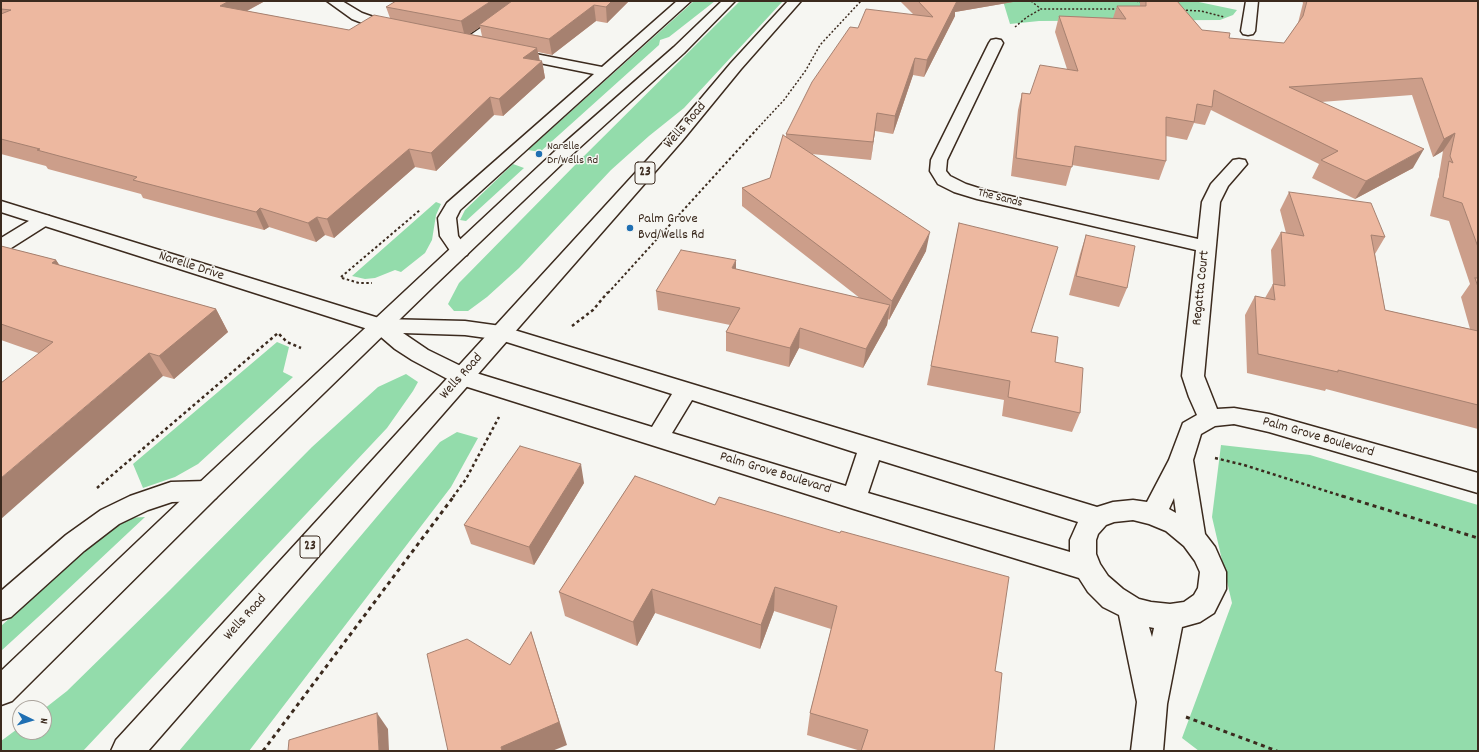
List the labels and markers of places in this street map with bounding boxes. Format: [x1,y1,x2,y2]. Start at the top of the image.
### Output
place label: Narelle Dr/Wells Rd [547,140,598,168]
marker: Narelle Dr/Wells Rd [534,149,544,159]
place label: Palm Grove Bvd/Wells Rd [638,212,704,244]
marker: Palm Grove Bvd/Wells Rd [625,223,635,233]

